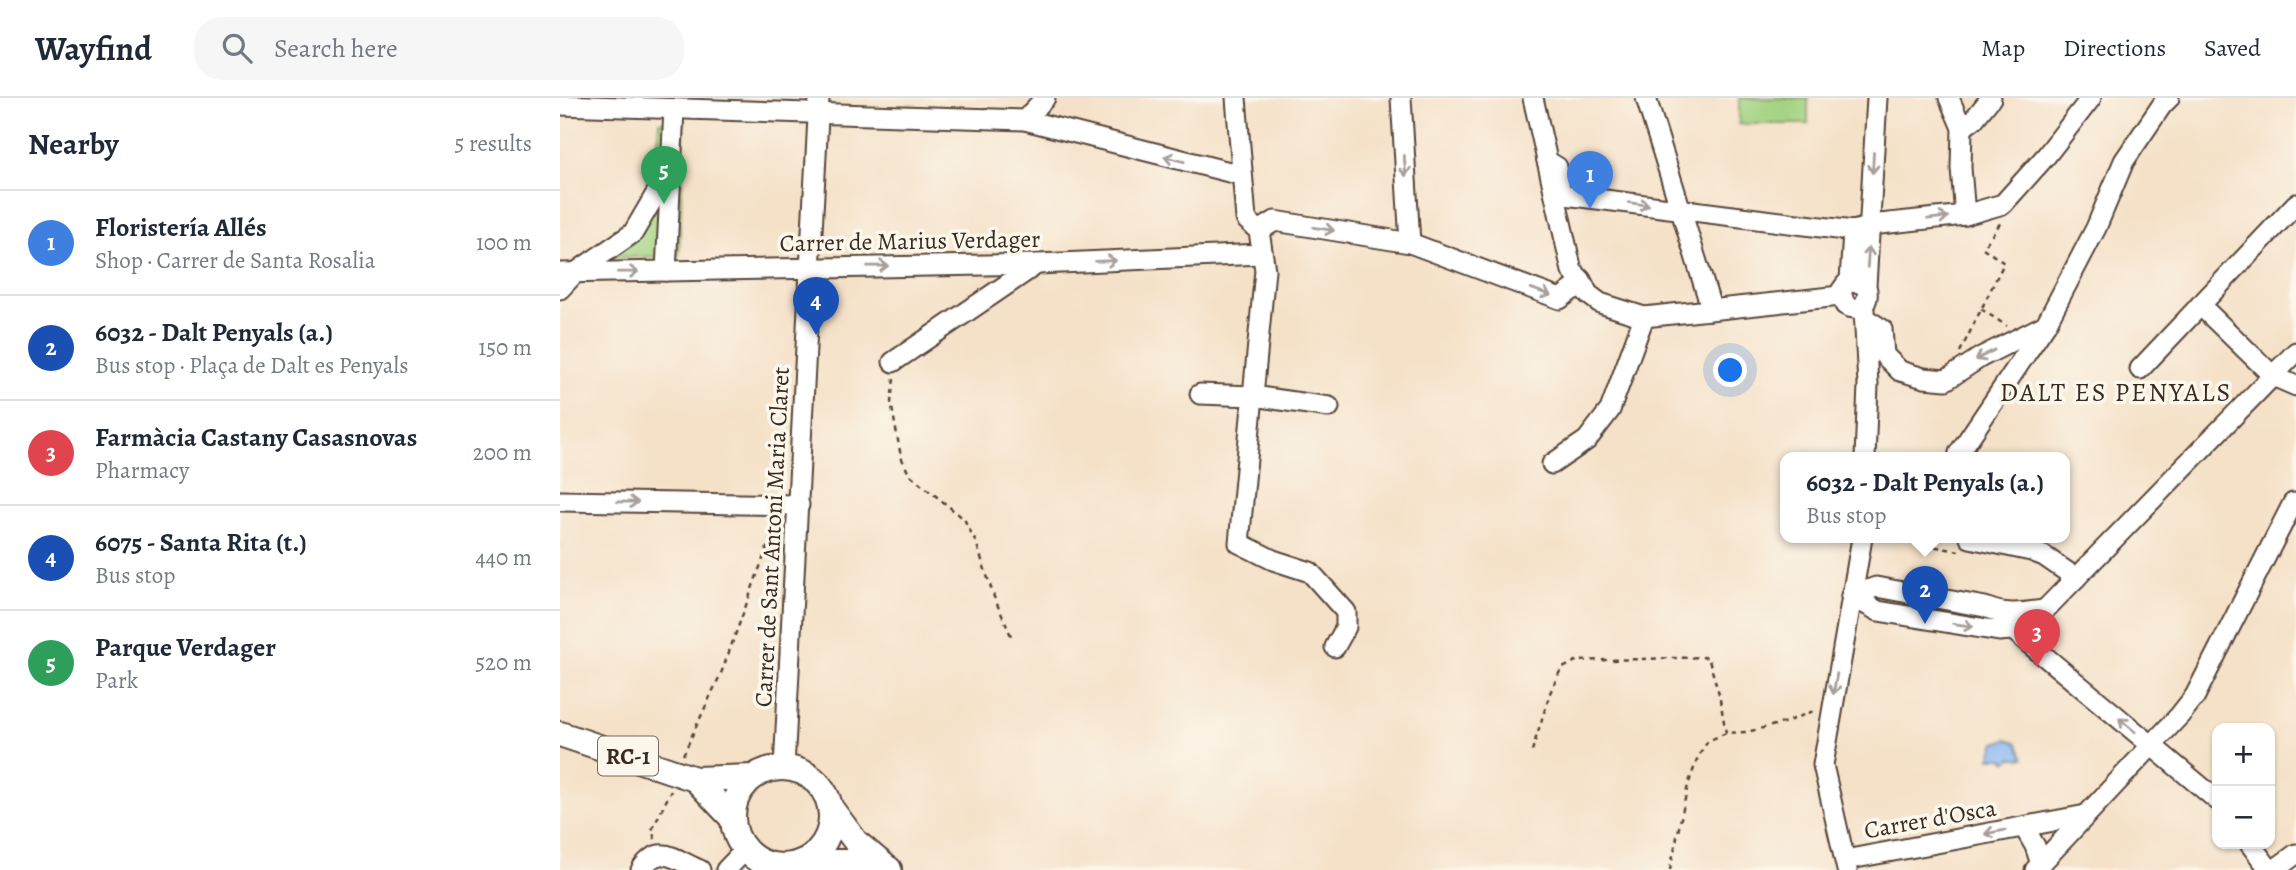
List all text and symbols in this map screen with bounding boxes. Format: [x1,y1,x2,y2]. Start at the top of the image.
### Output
search box [194,17,684,80]
text: Wayfind [35,26,152,71]
icon: search [218,29,256,67]
text: Search here [274,31,398,66]
text: Map [1981,32,2025,64]
text: Directions [2063,32,2166,64]
text: Saved [2204,32,2261,64]
text: Nearby [28,124,119,164]
text: 5 results [455,128,532,159]
pin: 5 [641,146,687,204]
pin: 1 [1567,151,1613,209]
one-way arrow [1867,151,1880,174]
one-way arrow [1164,152,1186,165]
one-way arrow [1399,154,1412,177]
one-way arrow [1627,198,1650,211]
text: Floristería Allés [95,210,267,245]
one-way arrow [1926,212,1948,225]
street label: Carrer de Marius Verdager [779,223,1041,259]
one-way arrow [1312,223,1334,236]
text: 1 [47,227,55,258]
text: 100 m [476,227,532,258]
text: Shop · Carrer de Santa Rosalia [95,245,375,276]
one-way arrow [1862,246,1875,268]
one-way arrow [1094,254,1117,267]
one-way arrow [866,260,889,273]
one-way arrow [616,265,639,278]
pin: 4 [793,277,839,335]
one-way arrow [1530,287,1552,299]
text: 6032 - Dalt Penyals (a.) [95,315,333,350]
text: 2 [45,332,57,363]
text: 150 m [478,332,532,363]
one-way arrow [1975,349,1996,362]
text: Bus stop · Plaça de Dalt es Penyals [95,350,408,381]
your location [1713,353,1747,387]
street label: Carrer de Sant Antoni Maria Claret [747,366,797,708]
district label: DALT ES PENYALS [2000,375,2232,410]
text: Farmàcia Castany Casasnovas [95,420,417,455]
text: 3 [46,437,56,468]
text: 200 m [473,437,532,468]
popup [1780,452,2070,543]
text: Pharmacy [95,455,189,486]
text: 6032 - Dalt Penyals (a.) [1806,465,2044,500]
one-way arrow [616,495,639,509]
text: Bus stop [1806,500,1886,531]
text: 6075 - Santa Rita (t.) [95,525,307,560]
text: 4 [46,542,56,573]
text: 440 m [475,542,532,573]
text: Bus stop [95,560,175,591]
pin: 2 [1902,566,1948,624]
pin: 3 [2014,609,2060,667]
one-way arrow [1951,619,1974,632]
text: Parque Verdager [95,630,276,665]
text: 5 [46,647,56,678]
text: 520 m [475,647,532,678]
text: Park [95,665,138,696]
one-way arrow [1828,672,1841,695]
one-way arrow [2119,717,2137,733]
map controls [2212,723,2275,849]
button: + [2212,723,2275,786]
road number: RC-1 [598,736,658,776]
button: − [2212,786,2275,849]
street label: Carrer d'Osca [1861,792,1999,846]
one-way arrow [1984,826,2007,839]

